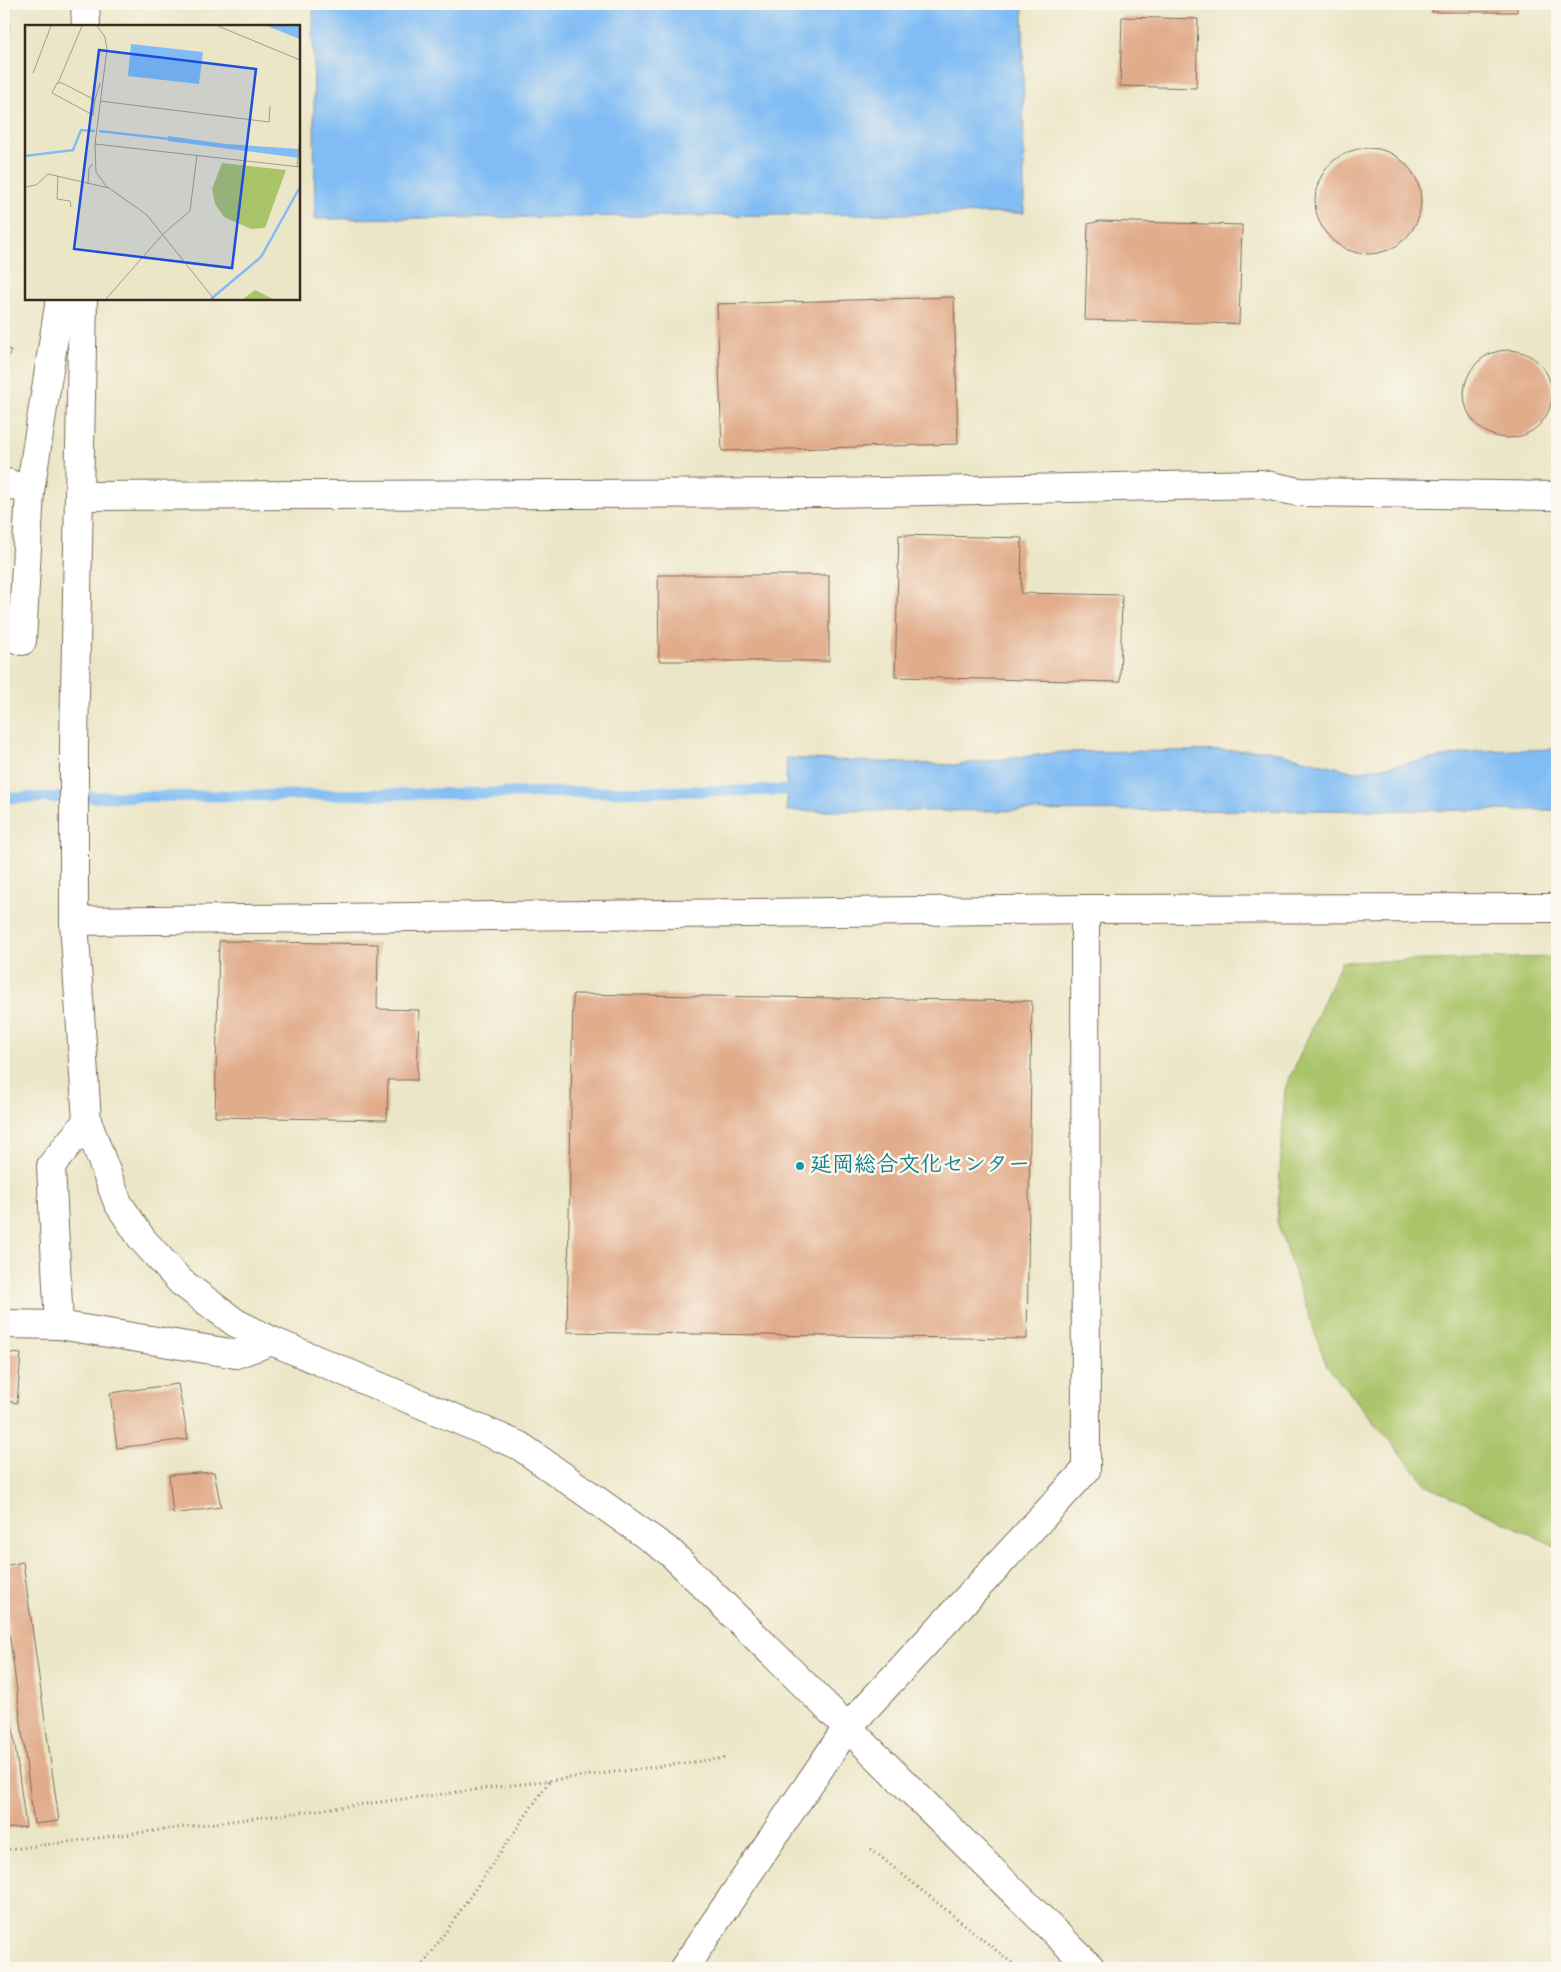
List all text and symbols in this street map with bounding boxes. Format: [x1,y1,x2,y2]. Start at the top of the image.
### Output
inset map [25,25,300,300]
place label: 延岡総合文化センター [810,1150,1030,1182]
marker: 延岡総合文化センター [794,1160,806,1172]

